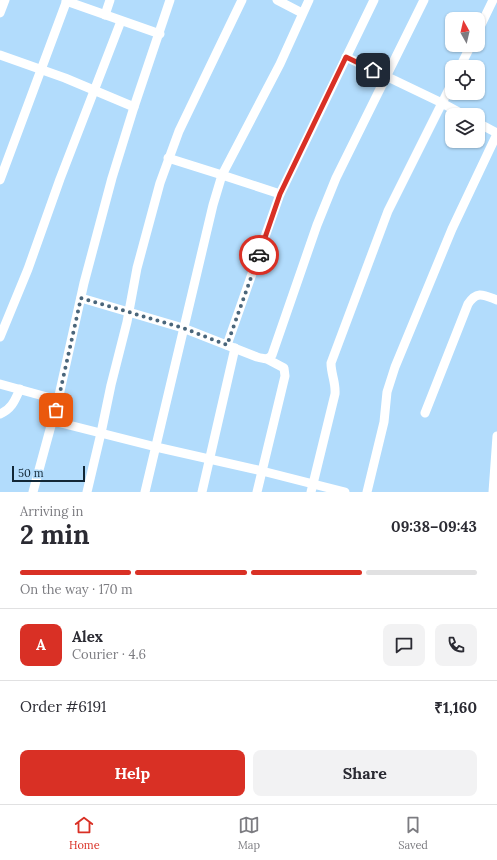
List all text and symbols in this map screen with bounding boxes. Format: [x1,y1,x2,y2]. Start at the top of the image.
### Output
north arrow [445,12,485,52]
map controls [445,12,485,148]
pin [356,53,390,87]
icon: home [362,59,384,81]
button: locate [445,60,485,100]
button: layers [445,108,485,148]
courier [239,235,279,275]
icon: car [248,244,270,266]
pin [39,393,73,427]
icon: bag [45,399,67,421]
scale bar [12,464,85,483]
text: 50 m [18,466,44,480]
text: Arriving in [20,503,83,520]
text: 09:38–09:43 [391,517,477,536]
text: 2 min [20,518,90,551]
text: On the way · 170 m [20,581,133,598]
button: chat [383,624,425,666]
button: phone [435,624,477,666]
text: Alex [72,627,103,646]
text: A [36,635,46,654]
text: Courier · 4.6 [72,646,146,663]
text: Order #6191 [20,697,107,716]
text: ₹1,160 [434,698,477,717]
button: Help [20,750,245,796]
button: Share [253,750,477,796]
tab: Home [69,814,100,852]
tab: Map [238,814,260,852]
tab: Saved [398,814,428,852]

